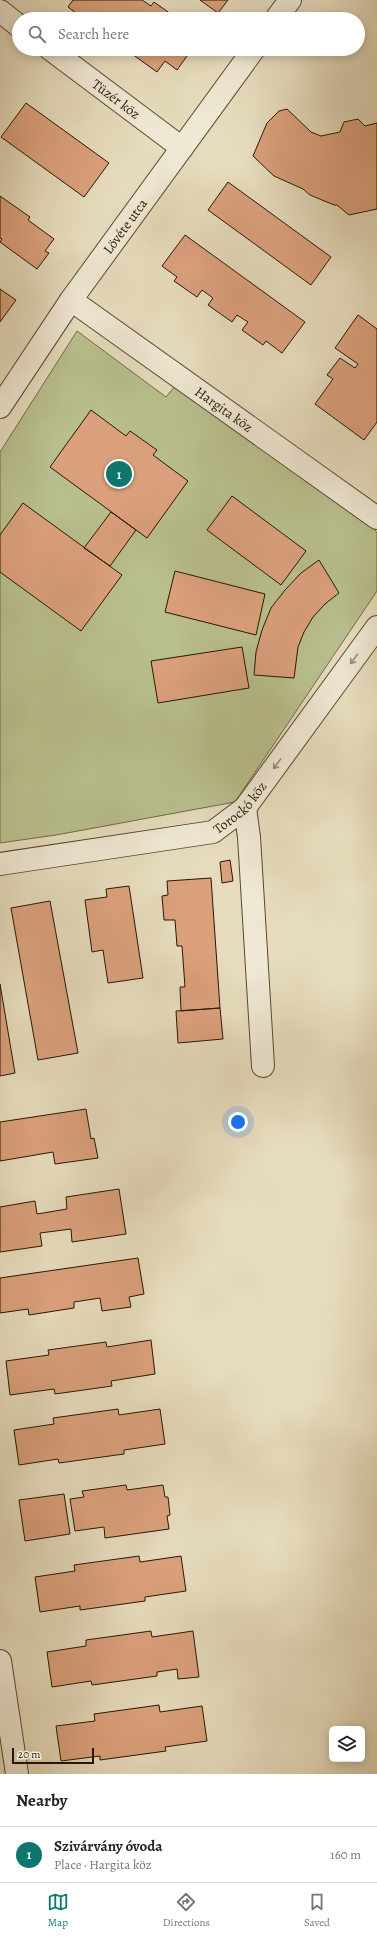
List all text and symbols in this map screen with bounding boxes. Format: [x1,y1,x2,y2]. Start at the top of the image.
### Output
search box [12,12,365,56]
icon: search [26,23,48,45]
text: Search here [58,24,129,44]
street label: Tüzér köz [88,74,144,123]
street label: Lövéte utca [98,194,152,258]
street label: Hargita köz [191,382,257,436]
pin: 1 [106,459,132,489]
one-way arrow [350,653,358,664]
one-way arrow [273,758,282,769]
street label: Torockó köz [209,777,271,838]
your location [228,1112,248,1132]
map controls [329,1726,365,1762]
button: layers [329,1726,365,1762]
scale bar [12,1746,94,1765]
text: 20 m [18,1747,40,1762]
text: Nearby [16,1789,67,1812]
text: Szivárvány óvoda [54,1836,163,1856]
text: 1 [27,1846,31,1863]
text: 160 m [330,1846,361,1863]
text: Place · Hargita köz [54,1856,152,1873]
tab: Map [47,1891,69,1930]
tab: Directions [163,1891,210,1930]
tab: Saved [304,1891,330,1930]

